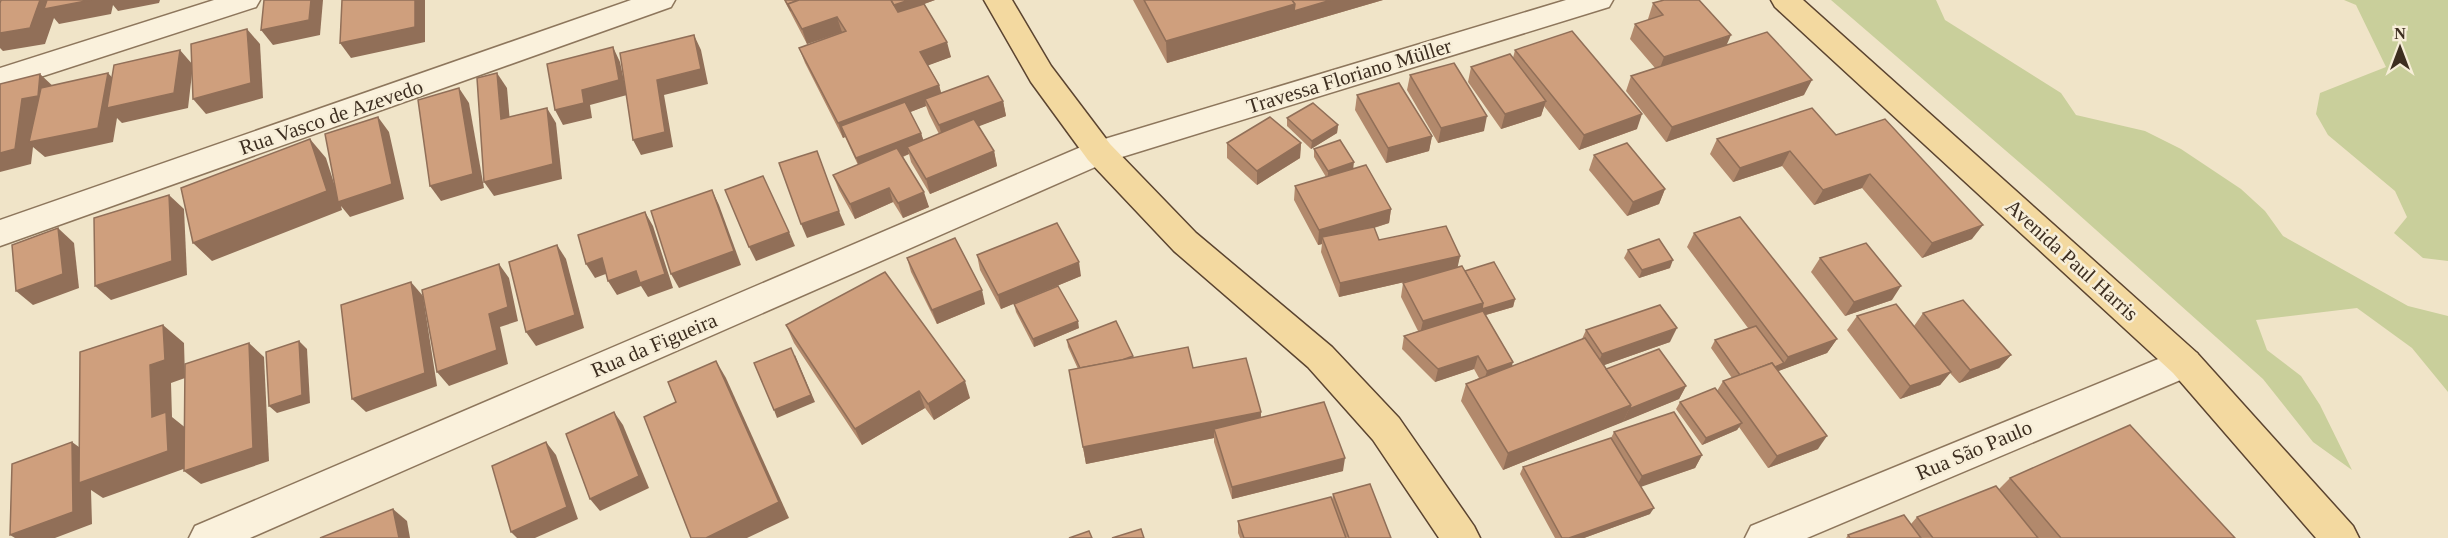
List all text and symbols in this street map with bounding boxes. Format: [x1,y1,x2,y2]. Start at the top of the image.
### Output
north arrow [2370,18,2430,78]
text: N [2394,25,2406,42]
street label: Travessa Floriano Müller [1244,33,1454,119]
street label: Rua Vasco de Azevedo [236,74,426,160]
street label: Avenida Paul Harris [2001,194,2143,326]
street label: Rua da Figueira [588,307,721,382]
street label: Rua São Paulo [1912,415,2036,485]

